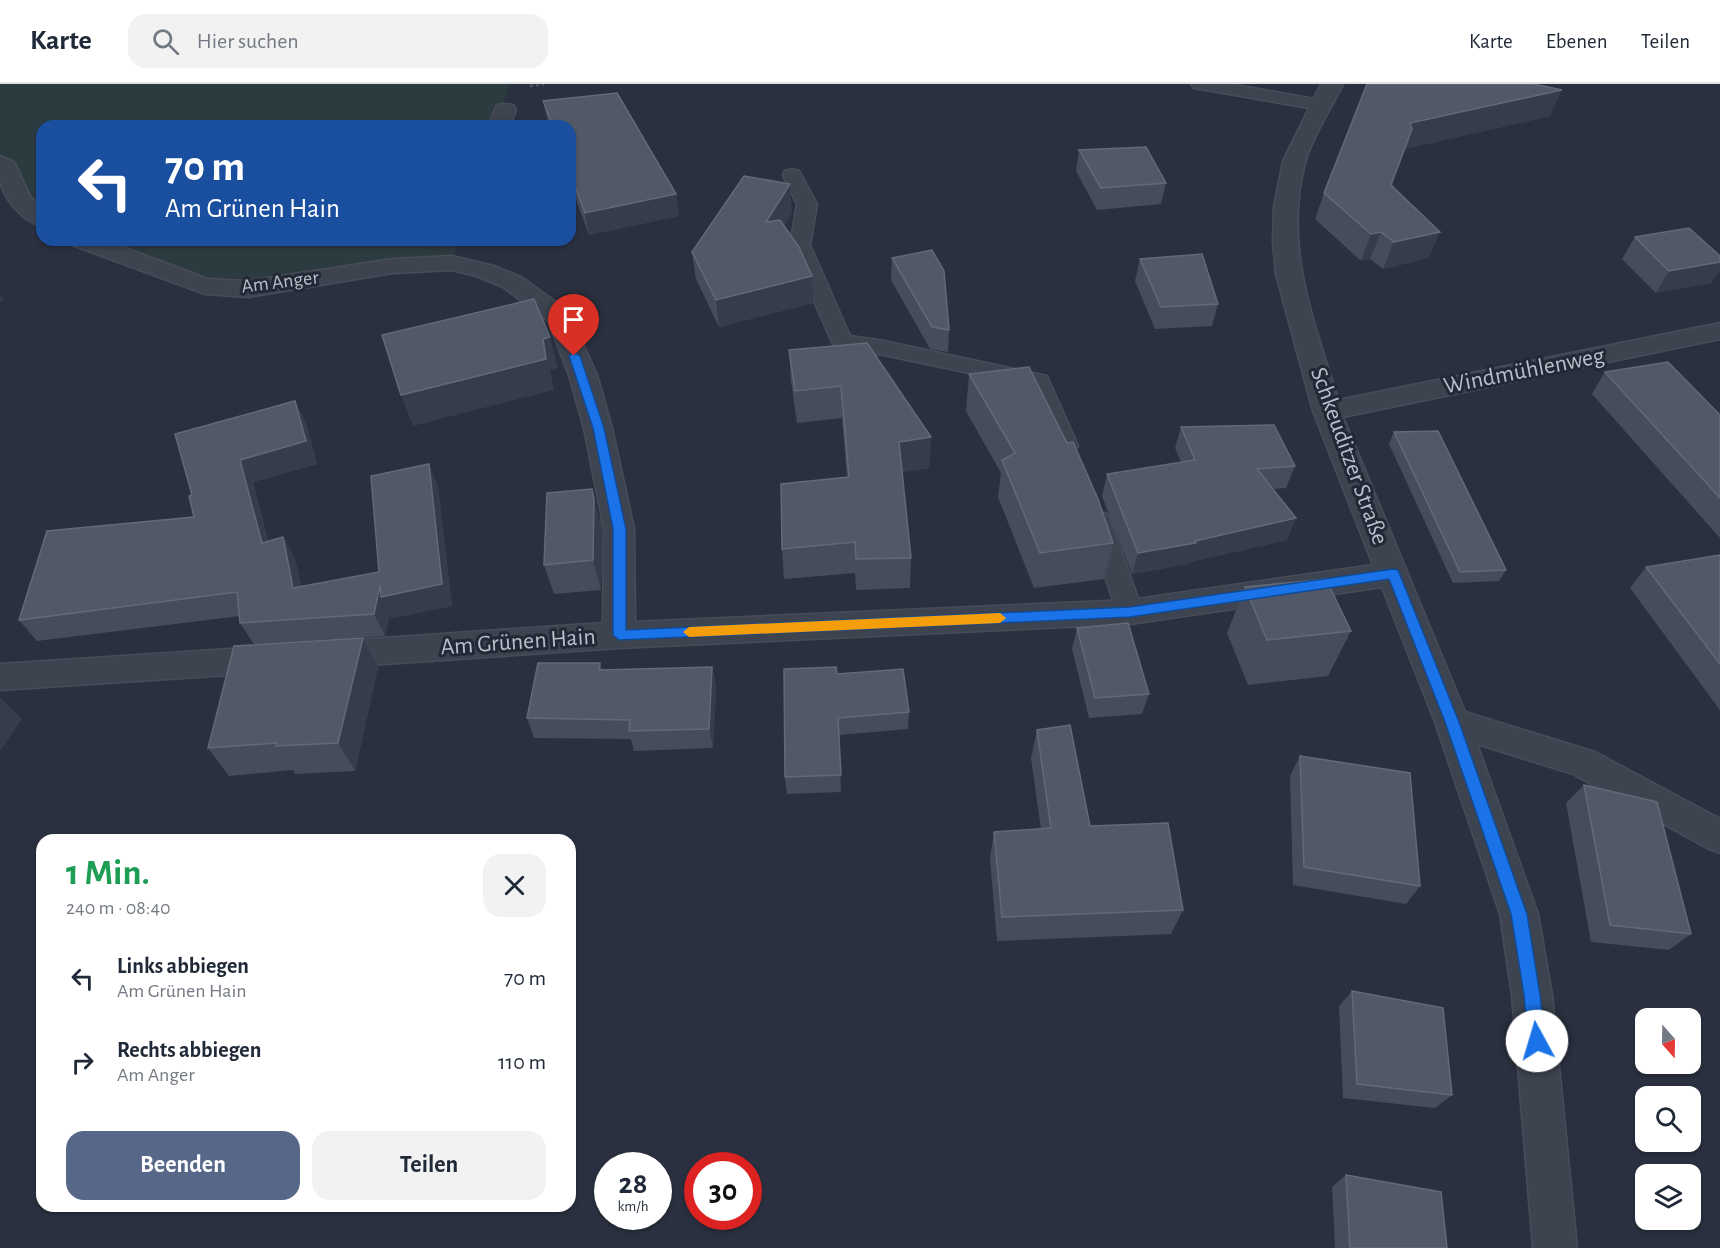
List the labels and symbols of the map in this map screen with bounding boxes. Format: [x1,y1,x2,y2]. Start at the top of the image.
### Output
street label: Am Anger [240,267,320,297]
pin [548,294,599,356]
street label: Windmühlenweg [1442,344,1607,398]
street label: Schkeuditzer Straße [1306,364,1392,548]
street label: Am Grünen Hain [440,625,596,659]
north arrow [1635,1008,1701,1074]
position arrow [1505,1009,1569,1073]
speed limit sign: 30 [684,1152,762,1230]

